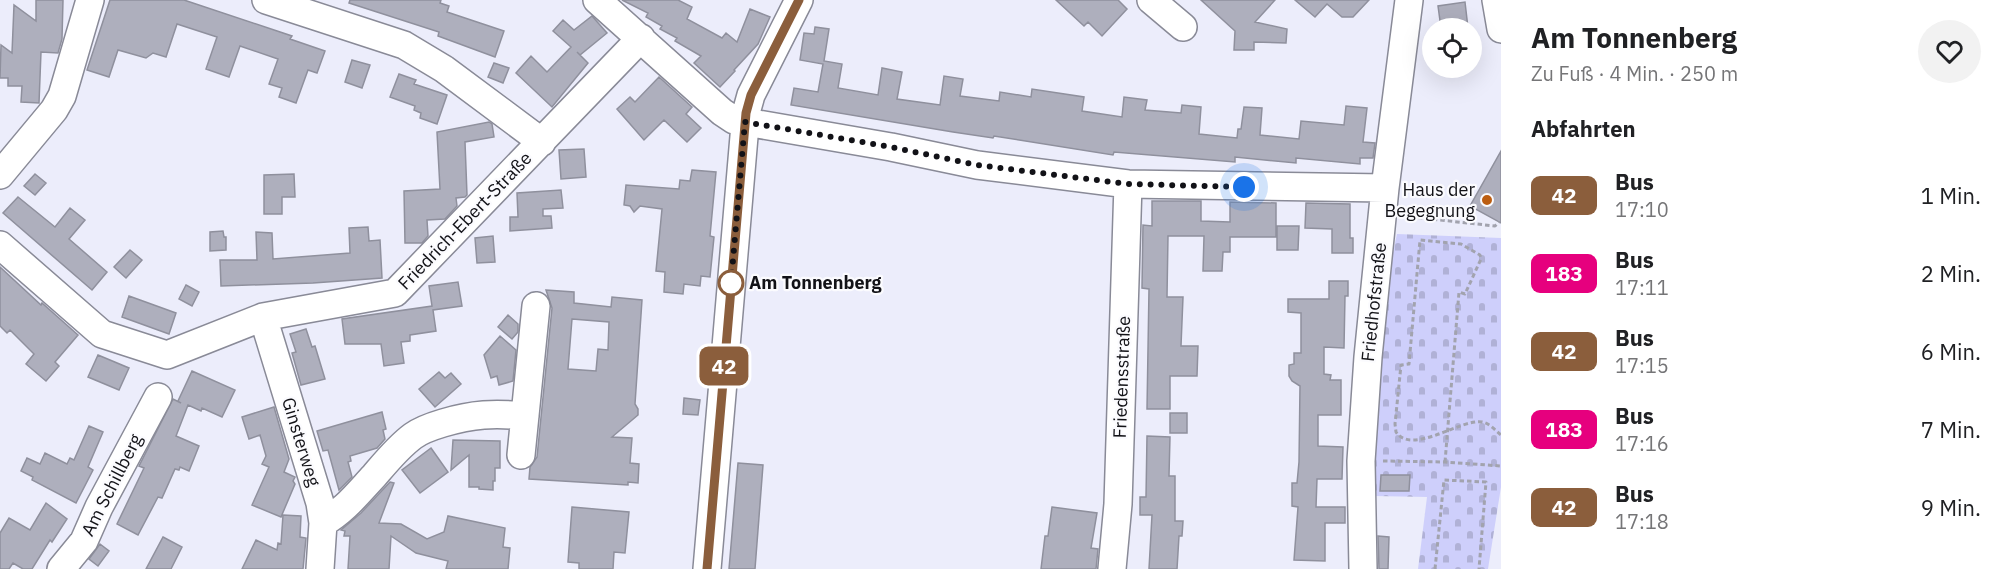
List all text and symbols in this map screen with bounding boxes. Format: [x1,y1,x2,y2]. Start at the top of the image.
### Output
map controls [1422,18,1482,78]
button: locate [1422,18,1482,78]
text: Am Tonnenberg [1531,19,1737,56]
button: heart [1918,20,1981,83]
text: Zu Fuß · 4 Min. · 250 m [1531,60,1738,87]
text: Abfahrten [1531,114,1636,143]
street label: Friedrich-Ebert-Straße [393,147,537,295]
text: Bus [1615,167,1654,196]
your location [1229,172,1259,202]
place label: Haus der Begegnung [1384,178,1475,222]
text: 42 [1551,181,1577,209]
text: 1 Min. [1921,181,1981,210]
marker: Haus der Begegnung [1480,193,1494,207]
text: 17:10 [1615,196,1669,223]
street label: Friedhofstraße [1356,241,1391,363]
text: Bus [1615,245,1654,274]
text: 183 [1545,259,1583,287]
text: 2 Min. [1921,259,1981,288]
marker: Am Tonnenberg [718,270,744,296]
place label: Am Tonnenberg [749,271,882,294]
text: 17:11 [1615,274,1669,301]
street label: Friedensstraße [1108,315,1135,439]
text: Bus [1615,323,1654,352]
text: 42 [1551,337,1577,365]
text: 6 Min. [1921,337,1981,366]
line badge: 42 [697,346,751,386]
text: 42 [711,352,737,380]
text: 17:15 [1615,352,1669,379]
street label: Ginsterweg [277,395,326,490]
text: Bus [1615,401,1654,430]
text: 183 [1545,415,1583,443]
text: 7 Min. [1921,415,1981,444]
street label: Am Schillberg [76,429,147,540]
text: 17:16 [1615,430,1669,457]
text: Bus [1615,479,1654,508]
text: 42 [1551,493,1577,521]
text: 9 Min. [1921,493,1981,522]
text: 17:18 [1615,508,1669,535]

